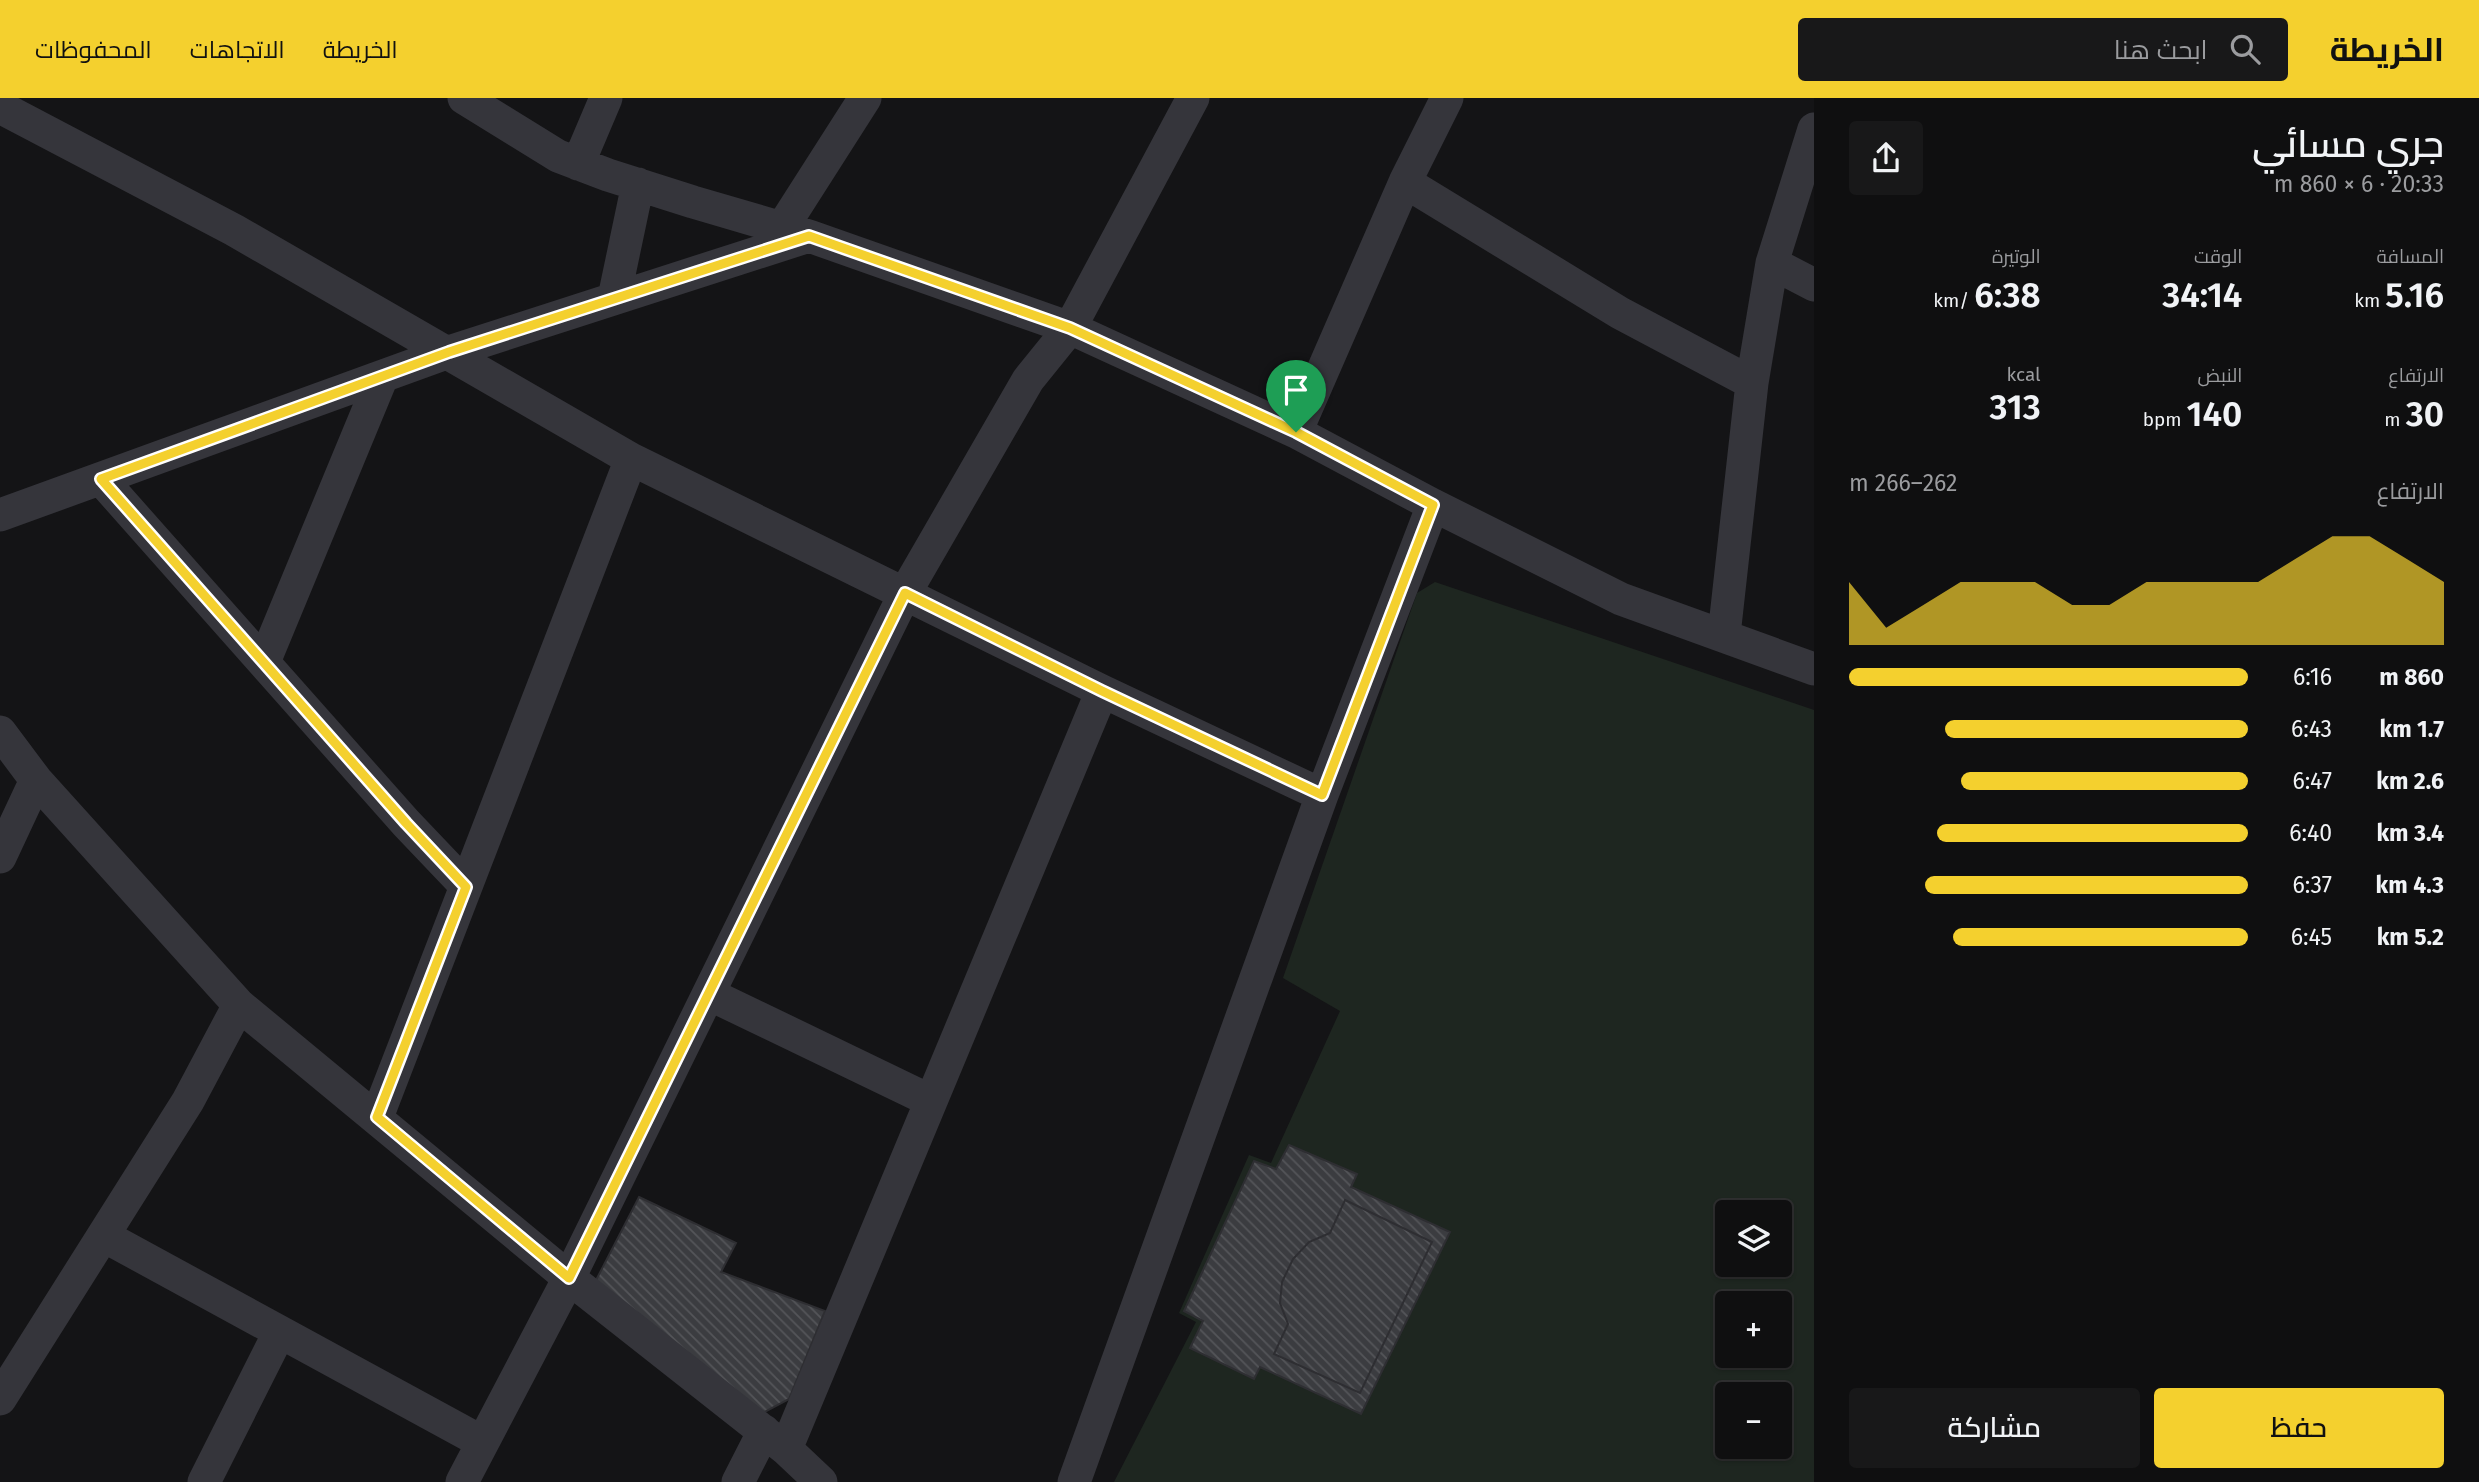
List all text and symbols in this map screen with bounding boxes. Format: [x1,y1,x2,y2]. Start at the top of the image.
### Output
search box [1798,18,2288,81]
icon: search [2226,30,2264,68]
text: الخريطة [2330,30,2444,70]
text: ابحث هنا [2114,35,2208,66]
text: المحفوظات [35,36,152,64]
text: الاتجاهات [190,36,285,64]
text: الخريطة [323,36,398,64]
button: share [1849,121,1923,195]
text: جري مسائي [2252,121,2444,167]
text: 20:33 · 6 × 860 m [2274,170,2444,198]
text: الوتيرة [1992,245,2041,268]
text: الوقت [2194,245,2242,268]
text: المسافة [2376,245,2444,268]
text: 6:38 [1974,274,2041,316]
text: 34:14 [2162,274,2242,316]
text: 5.16 [2385,274,2444,316]
text: /km [1933,289,1974,312]
text: km [2354,289,2385,312]
pin [1266,360,1326,432]
text: kcal [2007,363,2041,386]
text: النبض [2198,364,2242,387]
text: الارتفاع [2388,364,2444,387]
icon: arrive [1277,371,1315,409]
text: 313 [1989,386,2041,428]
text: 140 [2187,393,2242,435]
text: 30 [2406,393,2444,435]
text: bpm [2143,408,2187,431]
text: m [2384,408,2406,431]
text: 262–266 m [1849,469,1957,497]
text: الارتفاع [2377,477,2444,505]
text: 6:16 [2293,663,2332,691]
text: 860 m [2379,663,2444,691]
text: 6:43 [2291,715,2332,743]
text: 1.7 km [2379,715,2444,743]
text: 6:47 [2292,767,2332,795]
text: 2.6 km [2376,767,2444,795]
text: 6:40 [2289,819,2332,847]
text: 3.4 km [2376,819,2444,847]
text: 6:37 [2292,871,2332,899]
text: 4.3 km [2376,871,2444,899]
text: 6:45 [2291,923,2332,951]
text: 5.2 km [2377,923,2444,951]
map controls [1715,1200,1792,1459]
button: layers [1715,1200,1792,1277]
button: + [1715,1291,1792,1368]
button: − [1715,1382,1792,1459]
button: مشاركة [1849,1388,2140,1468]
button: حفظ [2154,1388,2444,1468]

